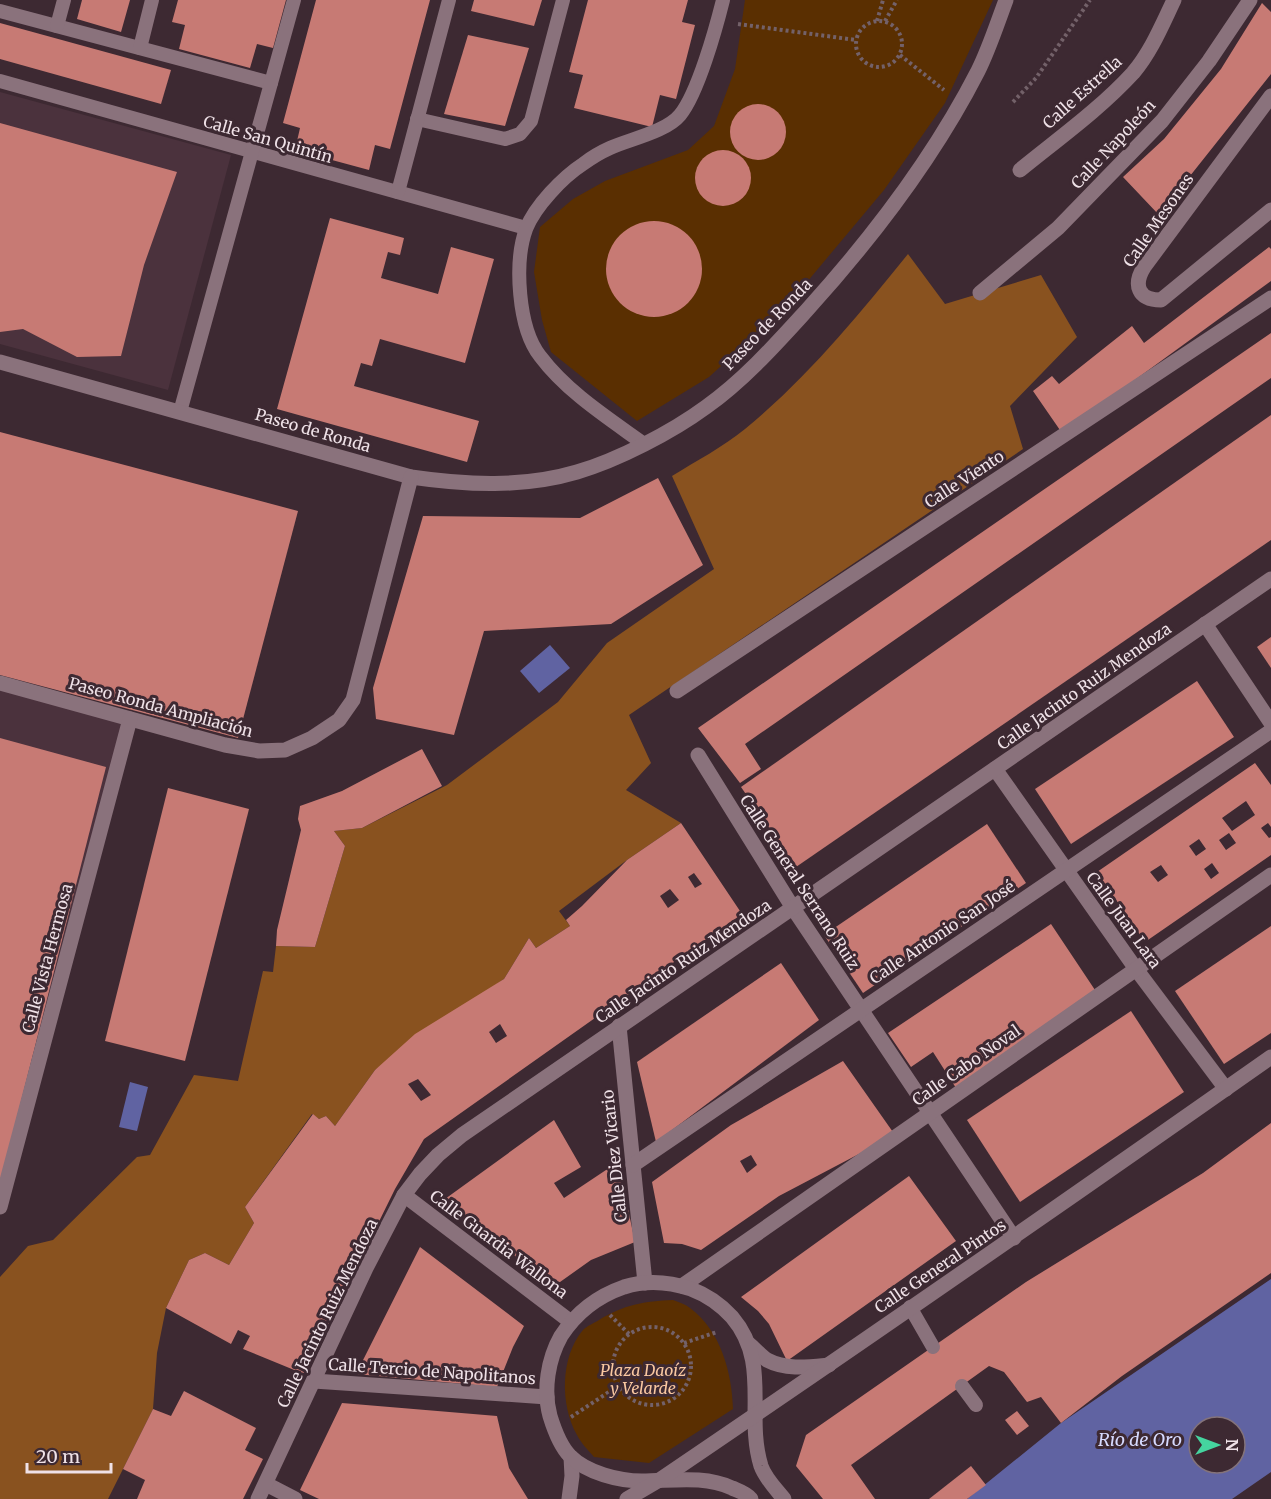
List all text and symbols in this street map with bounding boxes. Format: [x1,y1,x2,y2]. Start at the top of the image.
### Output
street label: Calle Estrella [1038,51,1126,133]
street label: Calle Napoleón [1067,95,1160,193]
street label: Calle San Quintín [201,111,335,167]
street label: Calle Mesones [1118,169,1198,271]
street label: Paseo de Ronda [718,274,816,374]
street label: Paseo de Ronda [253,404,374,456]
street label: Calle Viento [920,446,1008,512]
street label: Calle Jacinto Ruiz Mendoza [993,618,1175,754]
street label: Paseo Ronda Ampliación [67,673,256,741]
street label: Calle General Serrano Ruiz [736,791,864,973]
street label: Calle Juan Lara [1082,868,1166,972]
street label: Calle Antonio San José [866,876,1018,988]
street label: Calle Vista Hermosa [17,881,77,1035]
street label: Calle Jacinto Ruiz Mendoza [591,894,775,1027]
street label: Calle Cabo Noval [908,1020,1024,1110]
street label: Calle Diez Vicario [597,1089,631,1223]
street label: Calle Guardia Wallona [426,1186,572,1303]
street label: Calle Jacinto Ruiz Mendoza [272,1215,382,1411]
street label: Calle General Pintos [871,1215,1010,1317]
street label: Calle Tercio de Napolitanos [328,1354,537,1388]
park label: Plaza Daoíz y Velarde [600,1360,687,1398]
north arrow [1187,1415,1247,1475]
water label: Río de Oro [1098,1428,1182,1451]
scale bar [27,1436,111,1474]
text: N [1222,1439,1242,1452]
text: 20 m [36,1445,80,1468]

